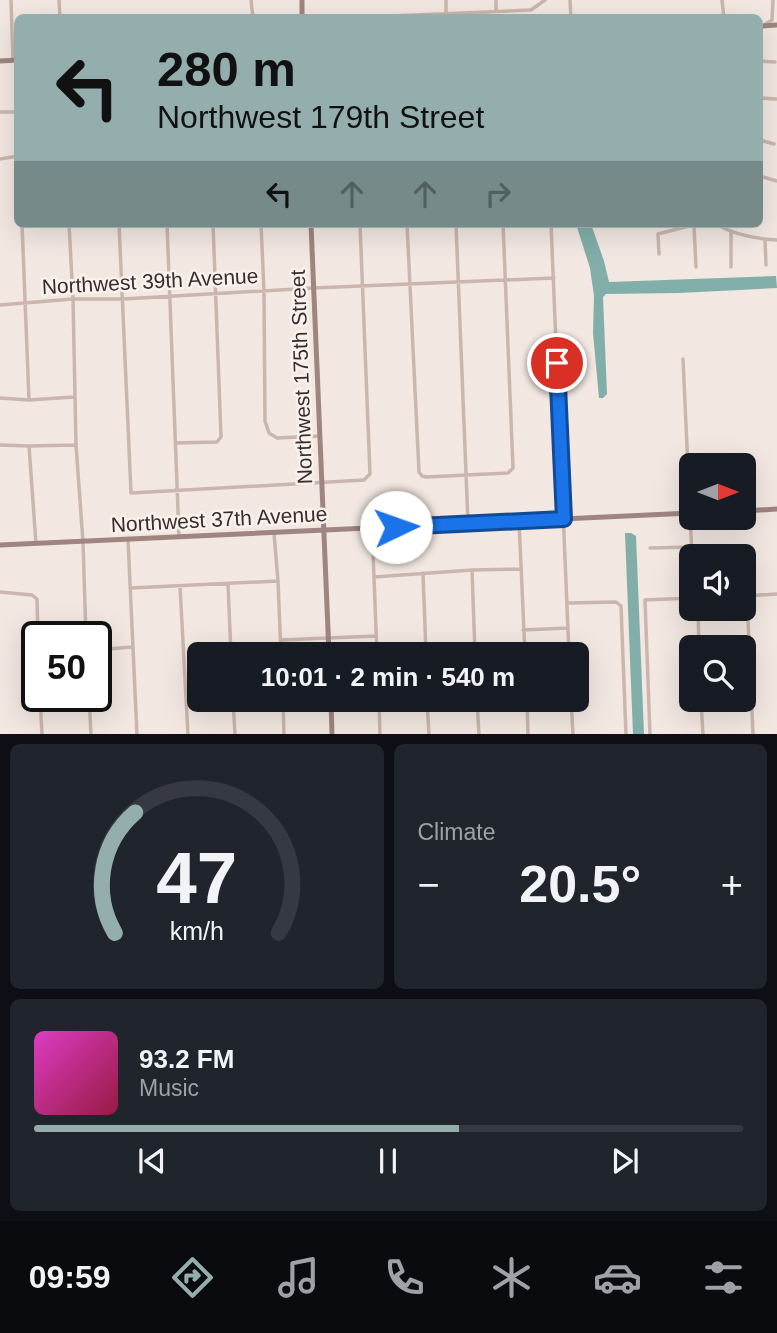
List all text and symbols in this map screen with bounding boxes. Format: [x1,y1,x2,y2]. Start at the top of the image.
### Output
icon: left [42,42,133,133]
text: 280 m [157,42,296,96]
text: Northwest 179th Street [157,99,484,135]
icon: left [260,175,298,213]
icon: ahead [333,175,371,213]
icon: ahead [406,175,444,213]
icon: right [479,175,517,213]
street label: Northwest 39th Avenue [41,264,259,298]
street label: Northwest 175th Street [286,269,316,485]
pin [527,333,587,393]
icon: arrive [538,344,576,382]
north arrow [679,453,756,530]
map controls [679,453,756,712]
position arrow [359,490,433,564]
street label: Northwest 37th Avenue [110,502,328,536]
button: sound [679,544,756,621]
speed limit sign: 50 [21,621,112,712]
button: search [679,635,756,712]
text: 10:01 · 2 min · 540 m [261,662,515,692]
text: Climate [418,819,495,845]
text: 47 [156,837,237,918]
text: 20.5° [519,855,641,913]
text: − [418,864,440,906]
text: + [721,864,743,906]
text: km/h [170,916,224,944]
text: 93.2 FM [139,1044,234,1074]
text: Music [139,1075,199,1101]
icon: previous [133,1142,171,1180]
icon: pause [369,1142,407,1180]
icon: next [606,1142,644,1180]
icon: directions [168,1253,217,1302]
icon: music [274,1253,323,1302]
icon: phone [380,1253,429,1302]
icon: climate [487,1253,536,1302]
icon: car [593,1253,642,1302]
icon: filters [699,1253,748,1302]
text: 09:59 [29,1259,110,1295]

